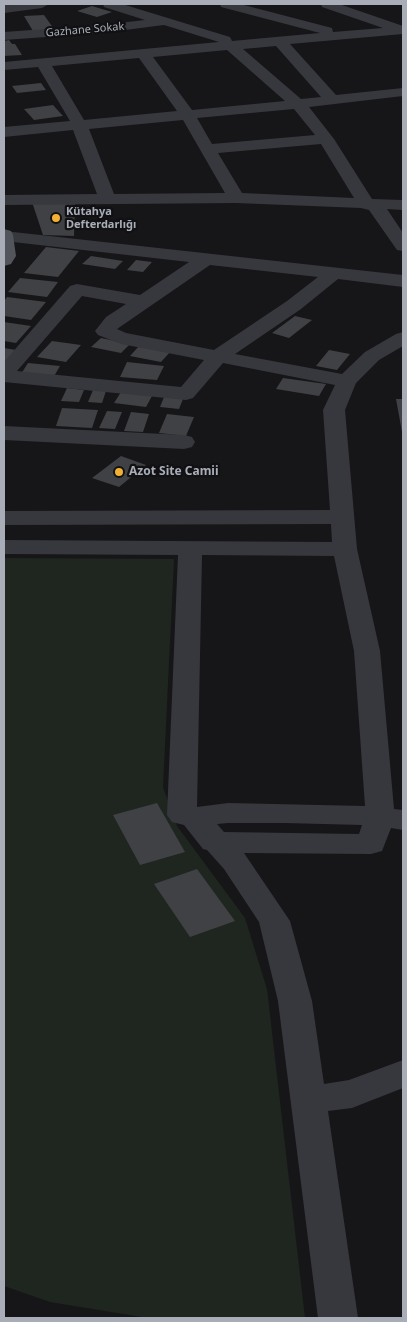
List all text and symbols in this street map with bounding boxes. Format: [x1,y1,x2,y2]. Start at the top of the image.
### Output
street label: Gazhane Sokak [45,20,125,40]
place label: Kütahya Defterdarlığı [66,205,136,231]
marker: Kütahya Defterdarlığı [50,212,62,224]
place label: Azot Site Camii [129,465,219,479]
marker: Azot Site Camii [113,466,125,478]

